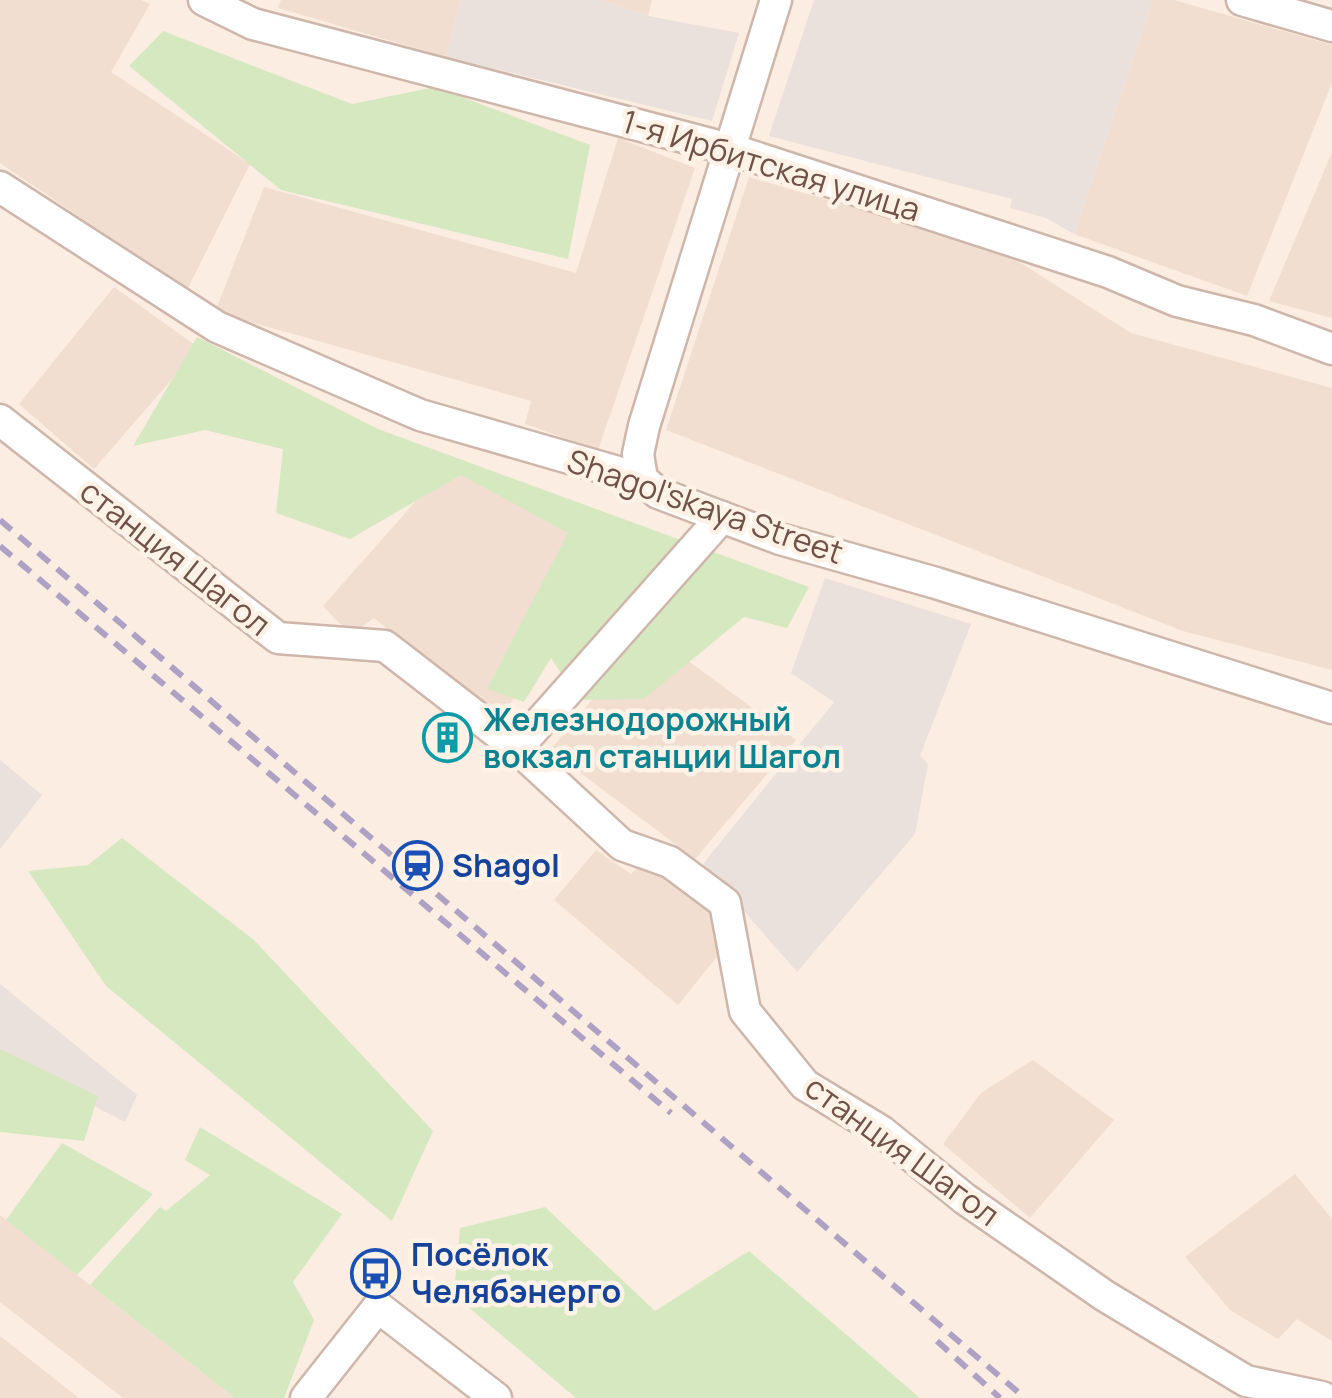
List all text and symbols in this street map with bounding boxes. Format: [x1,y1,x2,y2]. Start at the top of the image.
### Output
street label: 1-я Ирбитская улица [617,99,926,231]
street label: Shagol'skaya Street [562,438,849,574]
street label: станция Шагол [71,469,280,645]
place label: Железнодорожный вокзал станции Шагол [483,697,841,778]
building icon: Железнодорожный вокзал станции Шагол [422,712,474,764]
station icon: Shagol [391,840,443,892]
place label: Shagol [452,843,560,887]
street label: станция Шагол [797,1065,1009,1236]
place label: Посёлок Челябэнерго [411,1232,621,1313]
bus stop icon: Посёлок Челябэнерго [350,1247,402,1299]

